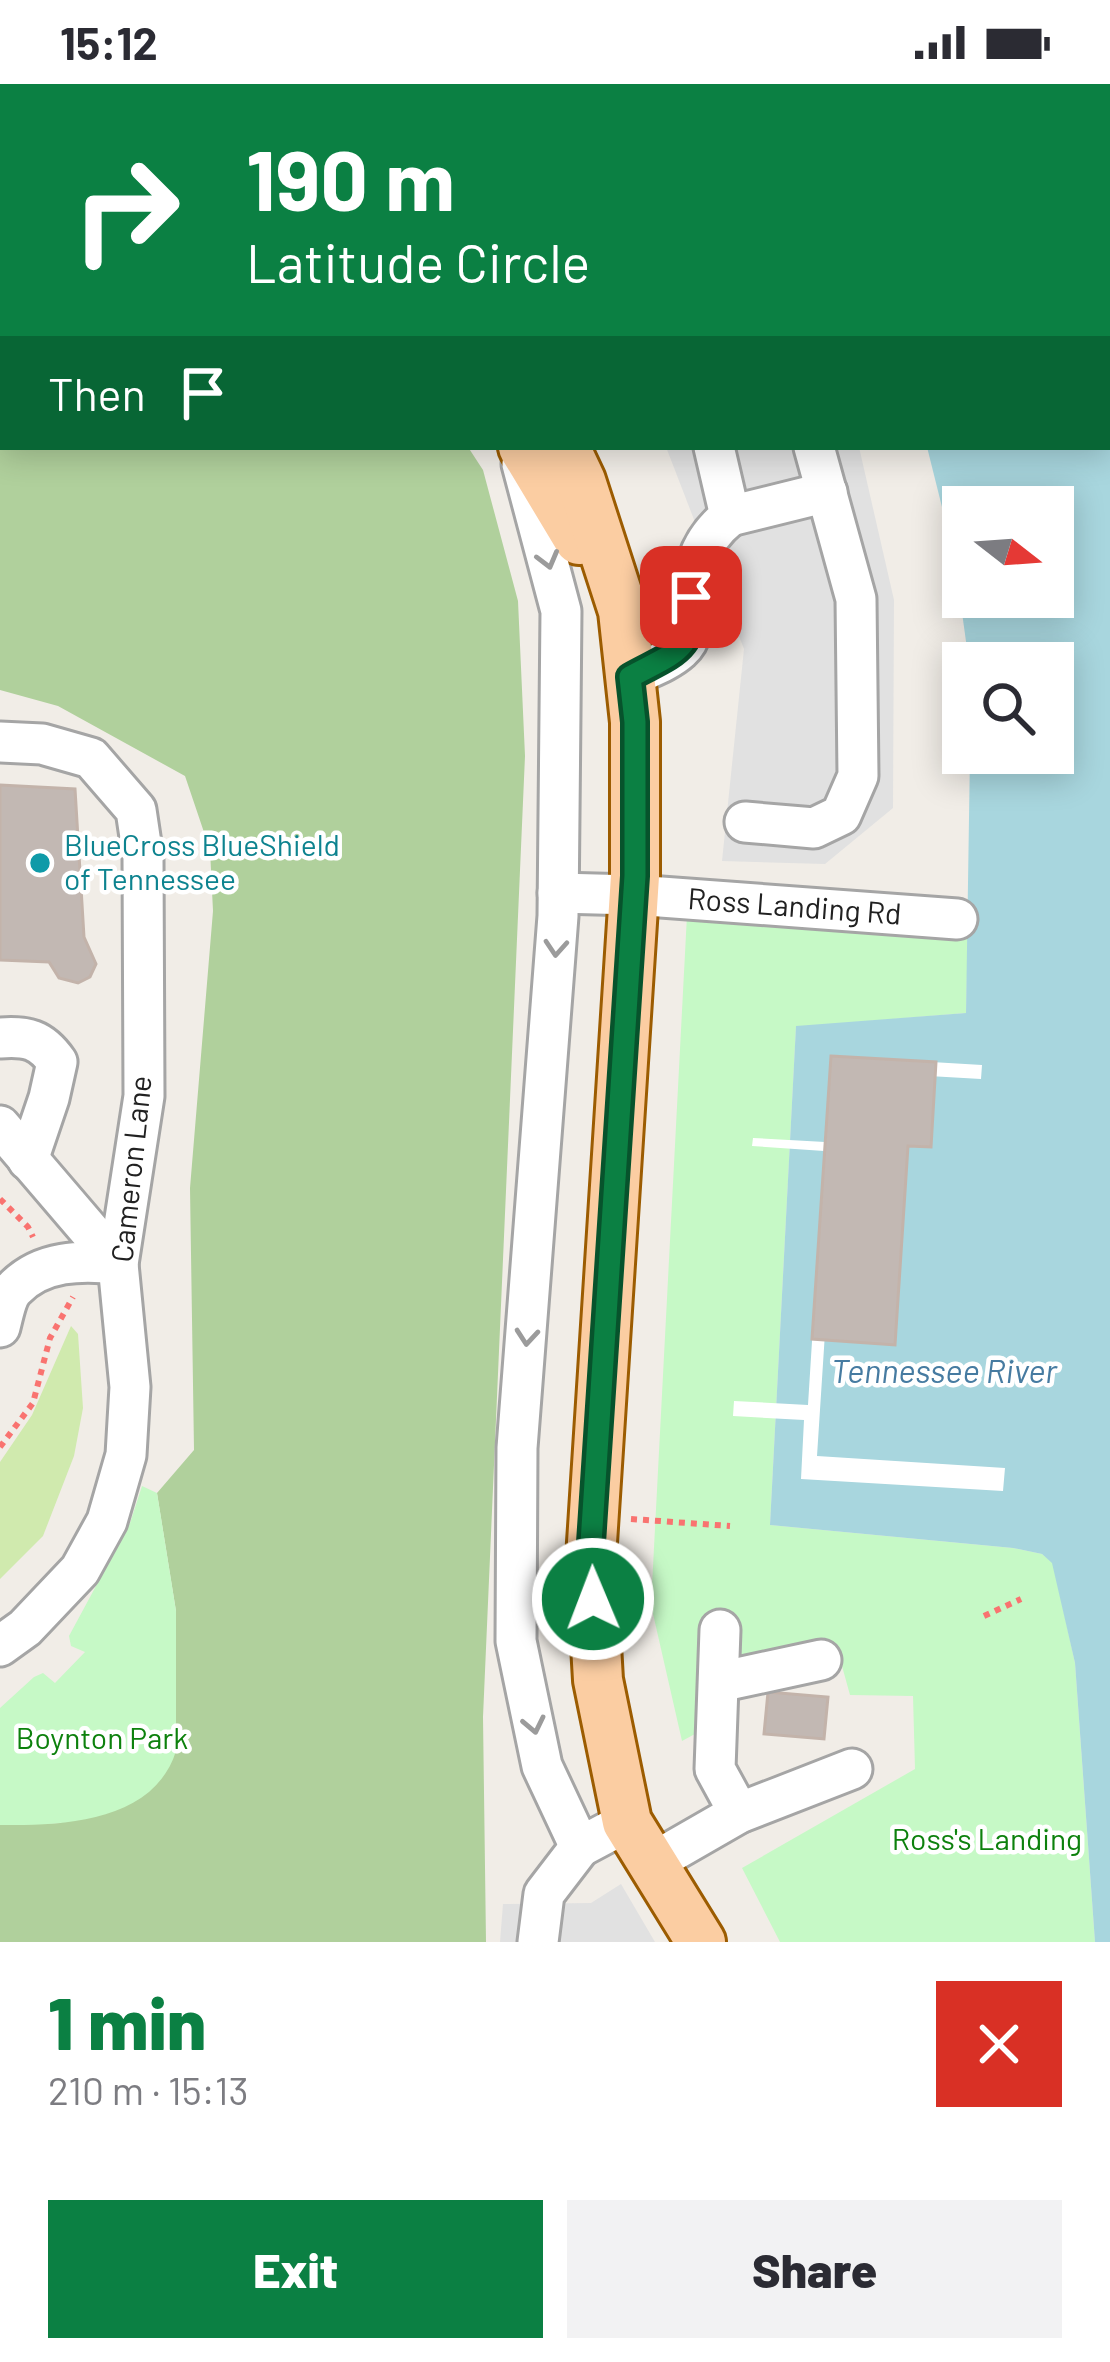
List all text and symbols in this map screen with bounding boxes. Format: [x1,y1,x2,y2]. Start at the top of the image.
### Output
text: 15:12 [60,15,158,69]
text: 190 m [246,127,455,228]
icon: right [48,132,204,288]
text: Latitude Circle [246,229,590,294]
icon: arrive [170,360,236,426]
text: Then [48,366,146,420]
north arrow [942,486,1074,618]
map controls [942,486,1074,774]
pin [640,546,742,648]
one-way arrow [533,549,558,570]
icon: arrive [658,564,724,630]
button: search [942,642,1074,774]
place label: BlueCross BlueShield of Tennessee [64,826,340,896]
marker: BlueCross BlueShield of Tennessee [27,850,53,876]
street label: Ross Landing Rd [686,879,903,931]
one-way arrow [543,939,569,958]
street label: Cameron Lane [102,1074,158,1264]
one-way arrow [515,1328,540,1347]
water label: Tennessee River [831,1350,1058,1390]
position arrow [530,1536,656,1662]
one-way arrow [520,1715,545,1735]
park label: Boynton Park [16,1719,188,1755]
park label: Ross's Landing [892,1820,1082,1856]
text: 1 min [48,1978,206,2064]
button: close [936,1981,1062,2107]
text: 210 m · 15:13 [48,2066,249,2113]
button: Exit [48,2200,543,2338]
button: Share [567,2200,1062,2338]

